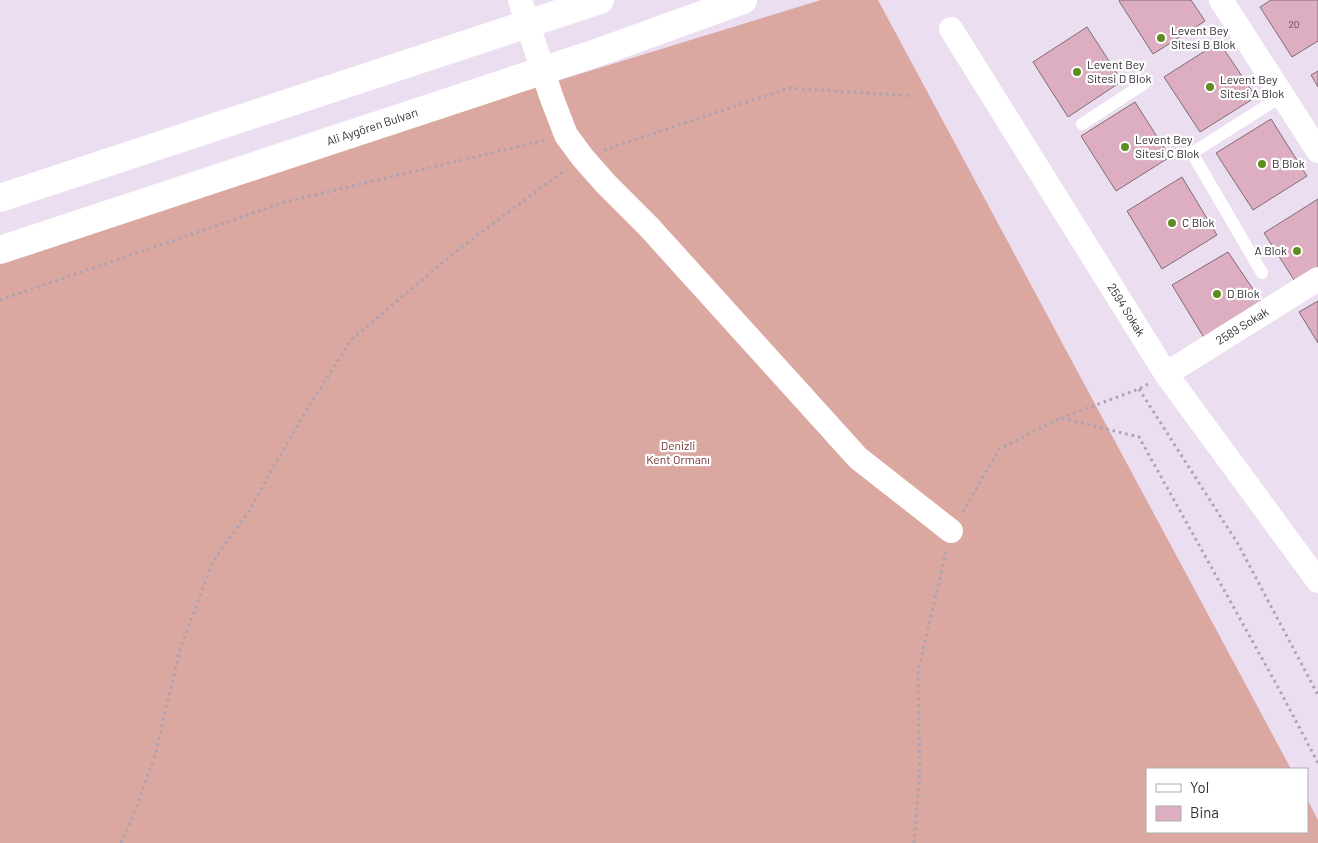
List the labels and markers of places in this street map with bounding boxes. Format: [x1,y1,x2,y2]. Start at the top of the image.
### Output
place label: Levent Bey Sitesi B Blok [1171,23,1236,51]
marker: Levent Bey Sitesi B Blok [1155,32,1167,44]
place label: Levent Bey Sitesi D Blok [1087,57,1151,85]
marker: Levent Bey Sitesi D Blok [1071,66,1083,78]
place label: Levent Bey Sitesi A Blok [1220,72,1284,100]
marker: Levent Bey Sitesi A Blok [1204,81,1216,93]
place label: Levent Bey Sitesi C Blok [1135,132,1199,160]
marker: Levent Bey Sitesi C Blok [1119,141,1131,153]
place label: B Blok [1272,156,1305,170]
marker: B Blok [1256,158,1268,170]
place label: C Blok [1182,215,1215,229]
marker: C Blok [1166,217,1178,229]
place label: A Blok [1254,243,1287,257]
marker: A Blok [1291,245,1303,257]
place label: D Blok [1227,286,1260,300]
marker: D Blok [1211,288,1223,300]

